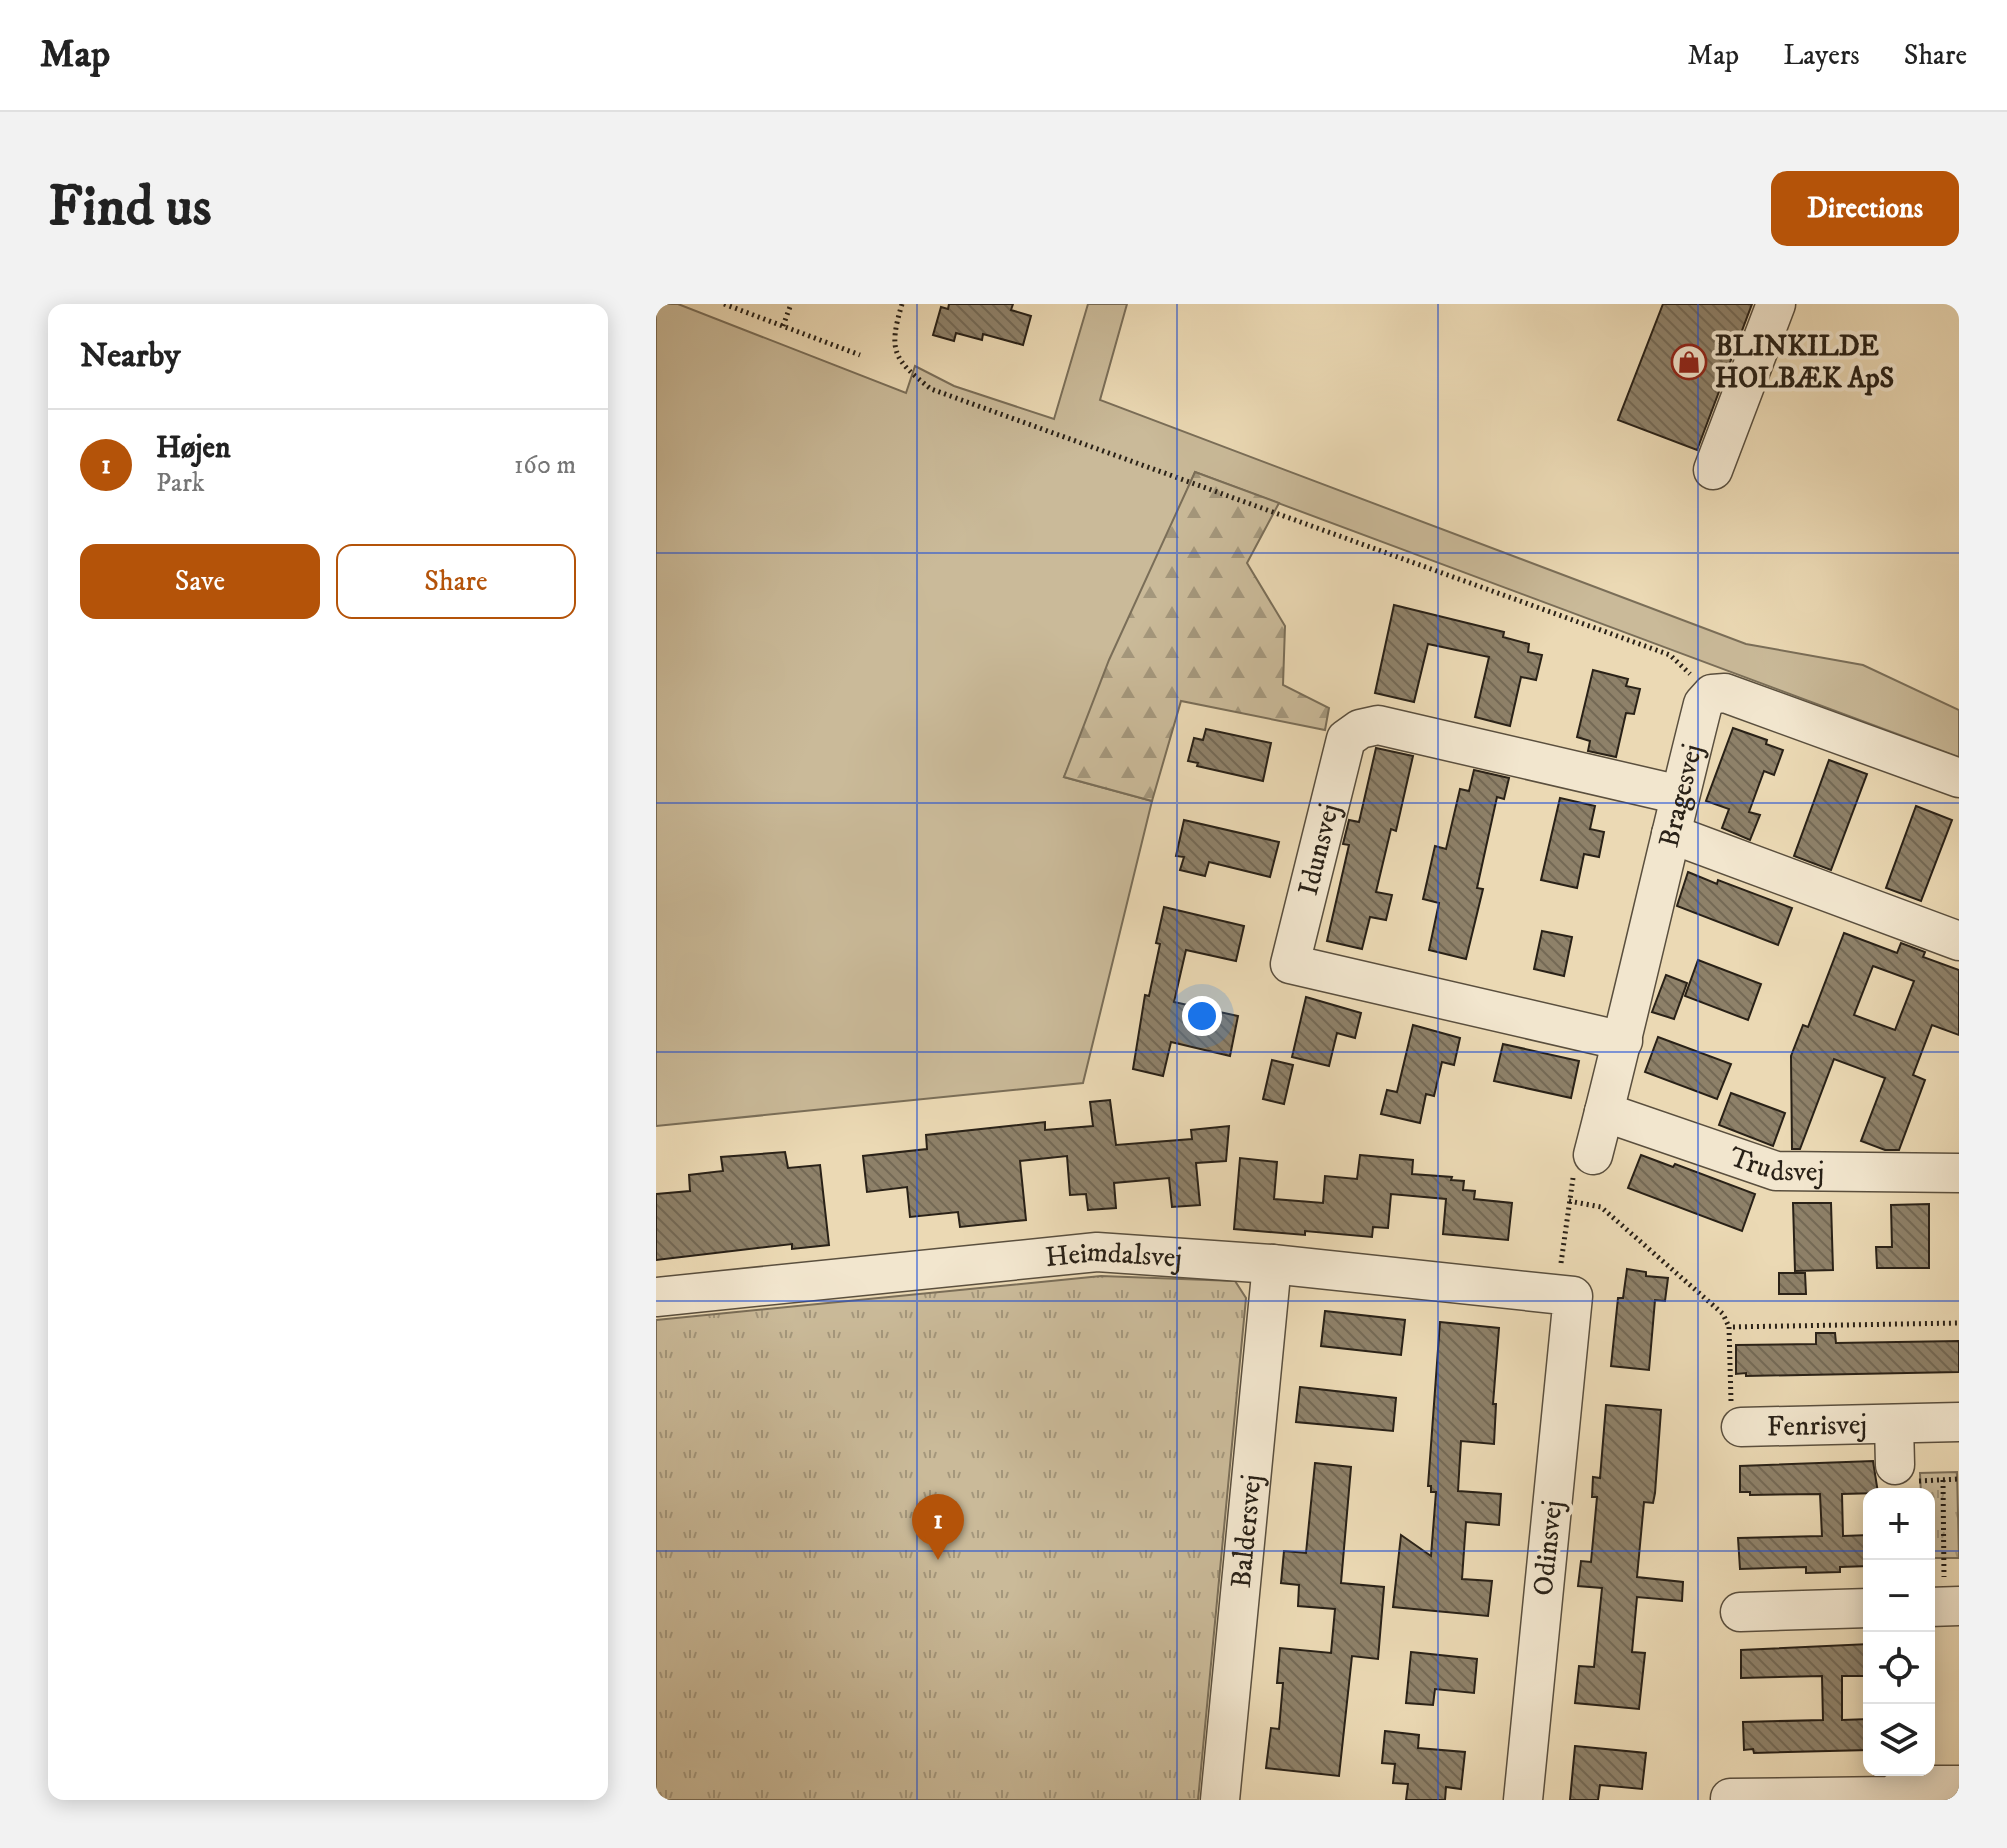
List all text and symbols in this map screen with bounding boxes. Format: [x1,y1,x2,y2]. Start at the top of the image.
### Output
text: Map [40,31,110,79]
text: Map [1688,38,1739,73]
text: Layers [1783,38,1860,73]
text: Share [1904,38,1967,73]
button: Directions [1771,171,1959,246]
text: Find us [48,173,212,243]
place label: BLINKILDE HOLBÆK ApS [1715,329,1894,396]
text: Nearby [80,335,181,377]
shop icon: BLINKILDE HOLBÆK ApS [1670,343,1708,381]
text: Højen [156,430,231,467]
text: 1 [101,449,111,482]
text: 160 m [514,449,576,482]
text: Park [156,467,205,500]
button: Save [80,544,320,619]
button: Share [336,544,576,619]
street label: Bragesvej [1651,740,1710,851]
street label: Idunsvej [1290,800,1347,899]
your location [1182,996,1222,1036]
street label: Trudsvej [1725,1139,1824,1189]
street label: Heimdalsvej [1044,1234,1183,1275]
street label: Fenrisvej [1766,1407,1868,1444]
street label: Baldersvej [1223,1473,1269,1590]
map controls [1863,1488,1935,1776]
button: + [1863,1488,1935,1560]
pin: 1 [912,1494,964,1560]
street label: Odinsvej [1526,1499,1570,1597]
button: − [1863,1560,1935,1632]
button: locate [1863,1632,1935,1704]
button: layers [1863,1704,1935,1776]

